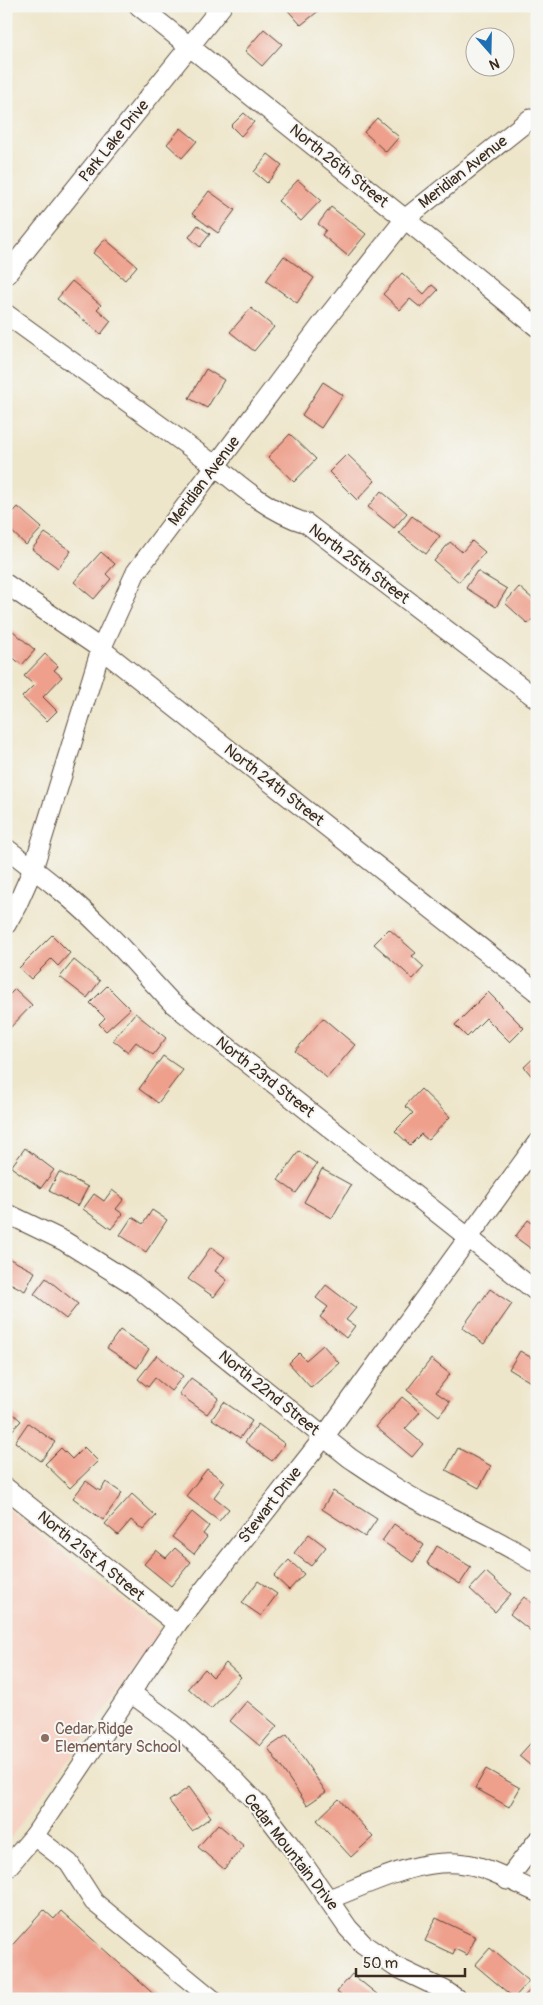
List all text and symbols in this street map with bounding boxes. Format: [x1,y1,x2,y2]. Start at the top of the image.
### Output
north arrow [466,28,516,78]
text: N [487,54,502,73]
street label: Park Lake Drive [75,96,153,186]
street label: North 26th Street [285,120,393,212]
street label: Meridian Avenue [415,131,512,213]
street label: Meridian Avenue [164,432,244,530]
street label: North 25th Street [305,520,414,609]
street label: North 24th Street [220,740,328,831]
street label: North 23rd Street [212,1032,319,1122]
street label: North 22nd Street [214,1346,324,1440]
street label: Stewart Drive [234,1463,306,1547]
street label: North 21st A Street [33,1507,149,1606]
place label: Cedar Ridge Elementary School [55,1719,181,1757]
marker: Cedar Ridge Elementary School [39,1732,51,1744]
street label: Cedar Mountain Drive [239,1790,343,1914]
scale bar [356,1945,464,1977]
text: 50 m [363,1954,398,1973]

